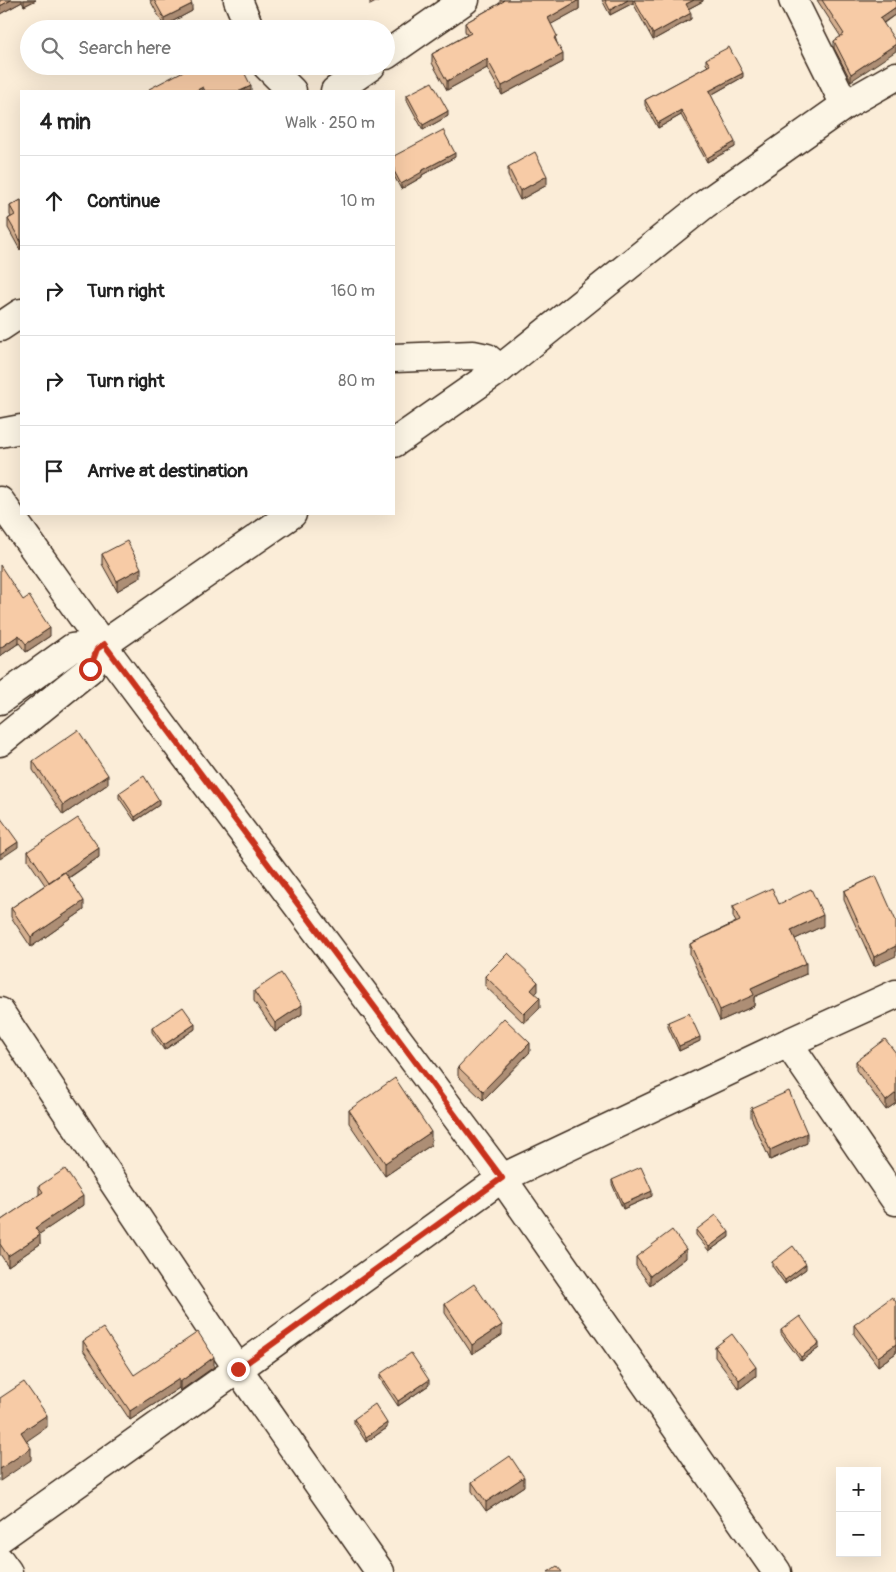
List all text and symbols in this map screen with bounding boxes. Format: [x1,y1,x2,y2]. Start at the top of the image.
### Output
search box [20,20,395,75]
icon: search [38,34,66,62]
text: Search here [78,36,171,60]
text: 4 min [40,109,91,136]
text: Walk · 250 m [285,113,375,133]
icon: ahead [40,187,68,215]
text: Continue [87,189,160,213]
text: 10 m [340,191,375,211]
icon: right [40,277,68,305]
text: Turn right [87,279,165,303]
text: 160 m [331,281,375,301]
icon: right [40,367,68,395]
text: Turn right [87,369,165,393]
text: 80 m [338,371,375,391]
icon: arrive [40,457,68,485]
text: Arrive at destination [87,459,248,483]
route start [79,658,102,681]
route end [227,1358,250,1381]
map controls [836,1467,881,1557]
button: + [836,1467,881,1512]
button: − [836,1512,881,1557]

